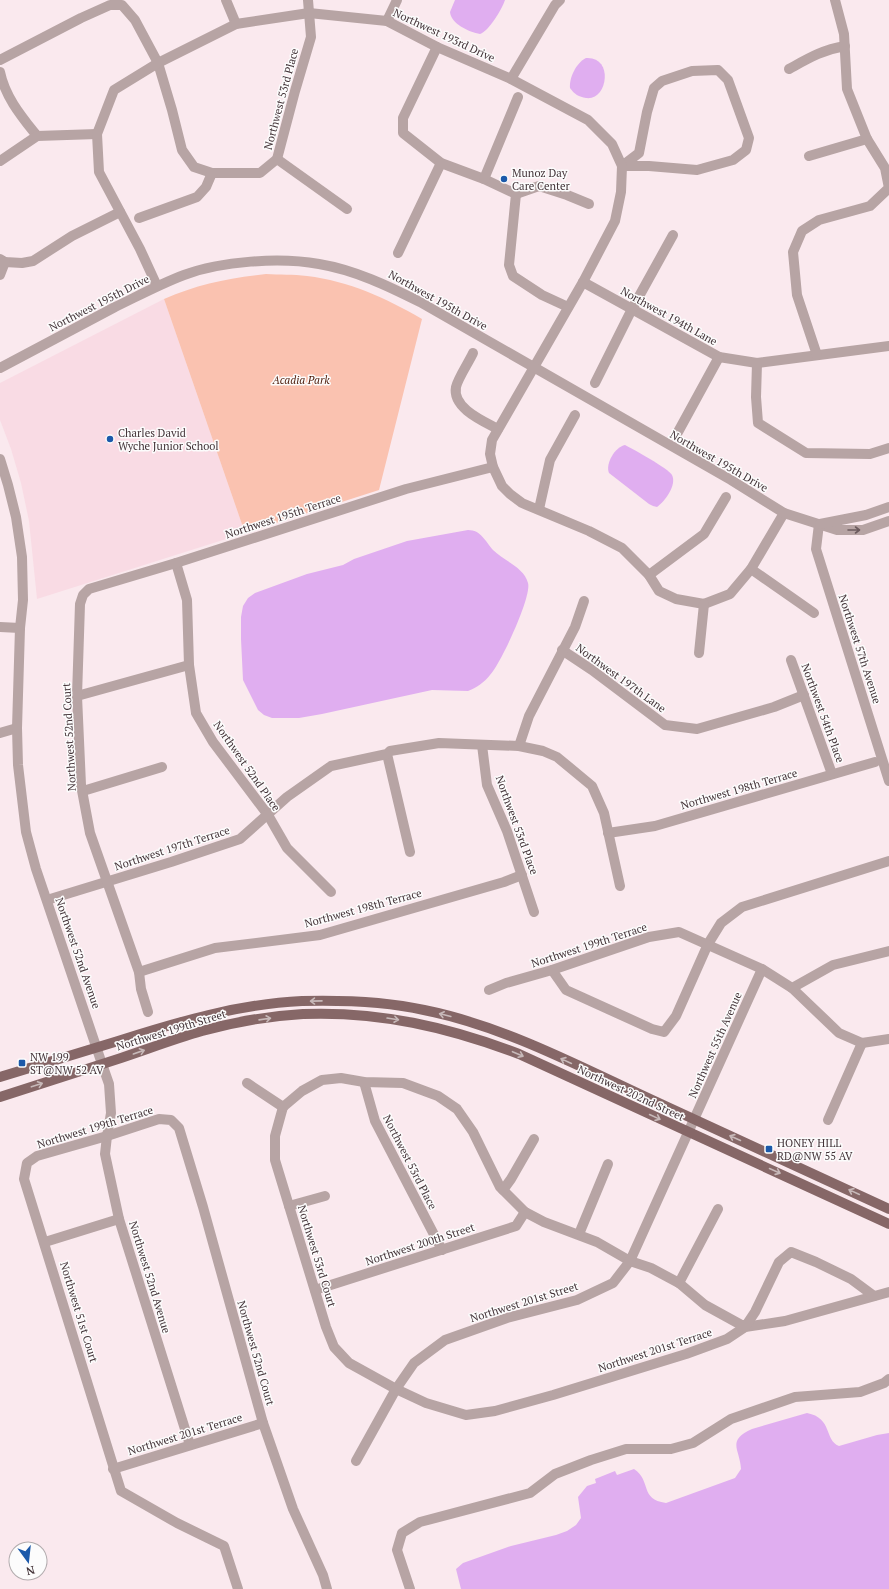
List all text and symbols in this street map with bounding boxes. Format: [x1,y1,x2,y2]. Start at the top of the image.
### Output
street label: Northwest 193rd Drive [391,5,498,65]
street label: Northwest 53rd Place [261,46,301,151]
place label: Munoz Day Care Center [512,166,571,193]
marker: Munoz Day Care Center [499,174,509,184]
street label: Northwest 195th Drive [386,267,490,333]
street label: Northwest 195th Drive [46,271,152,334]
street label: Northwest 194th Lane [618,284,720,349]
park label: Acadia Park [272,373,330,387]
place label: Charles David Wyche Junior School [118,426,219,453]
street label: Northwest 195th Drive [667,427,771,495]
marker: Charles David Wyche Junior School [105,434,115,444]
street label: Northwest 195th Terrace [223,491,343,541]
one-way arrow [847,526,860,534]
street label: Northwest 57th Avenue [836,593,884,706]
street label: Northwest 197th Lane [573,641,669,716]
street label: Northwest 54th Place [799,661,848,765]
street label: Northwest 52nd Court [59,683,79,791]
street label: Northwest 52nd Place [211,718,284,814]
street label: Northwest 198th Terrace [679,766,799,812]
street label: Northwest 53rd Place [493,774,542,877]
street label: Northwest 197th Terrace [113,823,232,873]
street label: Northwest 198th Terrace [303,885,424,930]
street label: Northwest 52nd Avenue [52,896,104,1011]
street label: Northwest 199th Terrace [529,920,649,970]
street label: Northwest 55th Avenue [685,989,745,1100]
one-way arrow [310,997,323,1005]
street label: Northwest 199th Street [114,1007,228,1053]
one-way arrow [439,1010,452,1018]
one-way arrow [258,1015,271,1023]
one-way arrow [386,1015,399,1023]
one-way arrow [133,1047,145,1055]
place label: NW 199 ST@NW 52 AV [30,1050,104,1077]
one-way arrow [511,1050,523,1058]
one-way arrow [561,1057,573,1064]
marker: NW 199 ST@NW 52 AV [17,1058,27,1068]
street label: Northwest 202nd Street [575,1062,687,1124]
one-way arrow [31,1080,43,1088]
street label: Northwest 199th Terrace [35,1103,155,1151]
street label: Northwest 53rd Place [380,1112,440,1212]
one-way arrow [649,1114,661,1121]
one-way arrow [730,1134,742,1141]
place label: HONEY HILL RD@NW 55 AV [777,1136,853,1163]
marker: HONEY HILL RD@NW 55 AV [764,1144,774,1154]
one-way arrow [769,1168,781,1176]
one-way arrow [848,1188,860,1195]
street label: Northwest 53rd Court [295,1203,339,1309]
street label: Northwest 52nd Avenue [126,1219,174,1335]
street label: Northwest 200th Street [364,1220,476,1268]
street label: Northwest 51st Court [57,1260,101,1364]
street label: Northwest 201st Street [468,1279,580,1325]
street label: Northwest 52nd Court [234,1299,278,1407]
street label: Northwest 201st Terrace [596,1325,714,1375]
street label: Northwest 201st Terrace [126,1410,244,1458]
north arrow [8,1541,48,1581]
text: N [24,1563,36,1579]

